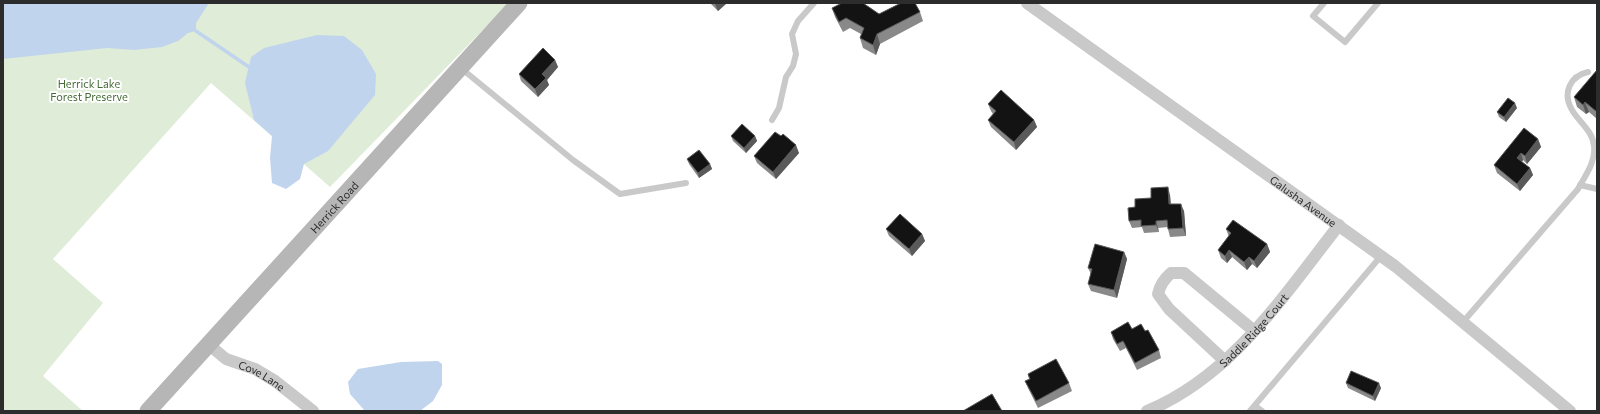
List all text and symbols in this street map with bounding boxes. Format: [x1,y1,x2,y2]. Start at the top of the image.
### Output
park label: Herrick Lake Forest Preserve [50,77,128,103]
street label: Galusha Avenue [1268,173,1340,229]
street label: Herrick Road [307,178,360,235]
street label: Saddle Ridge Court [1216,290,1291,369]
street label: Cove Lane [237,357,288,393]

